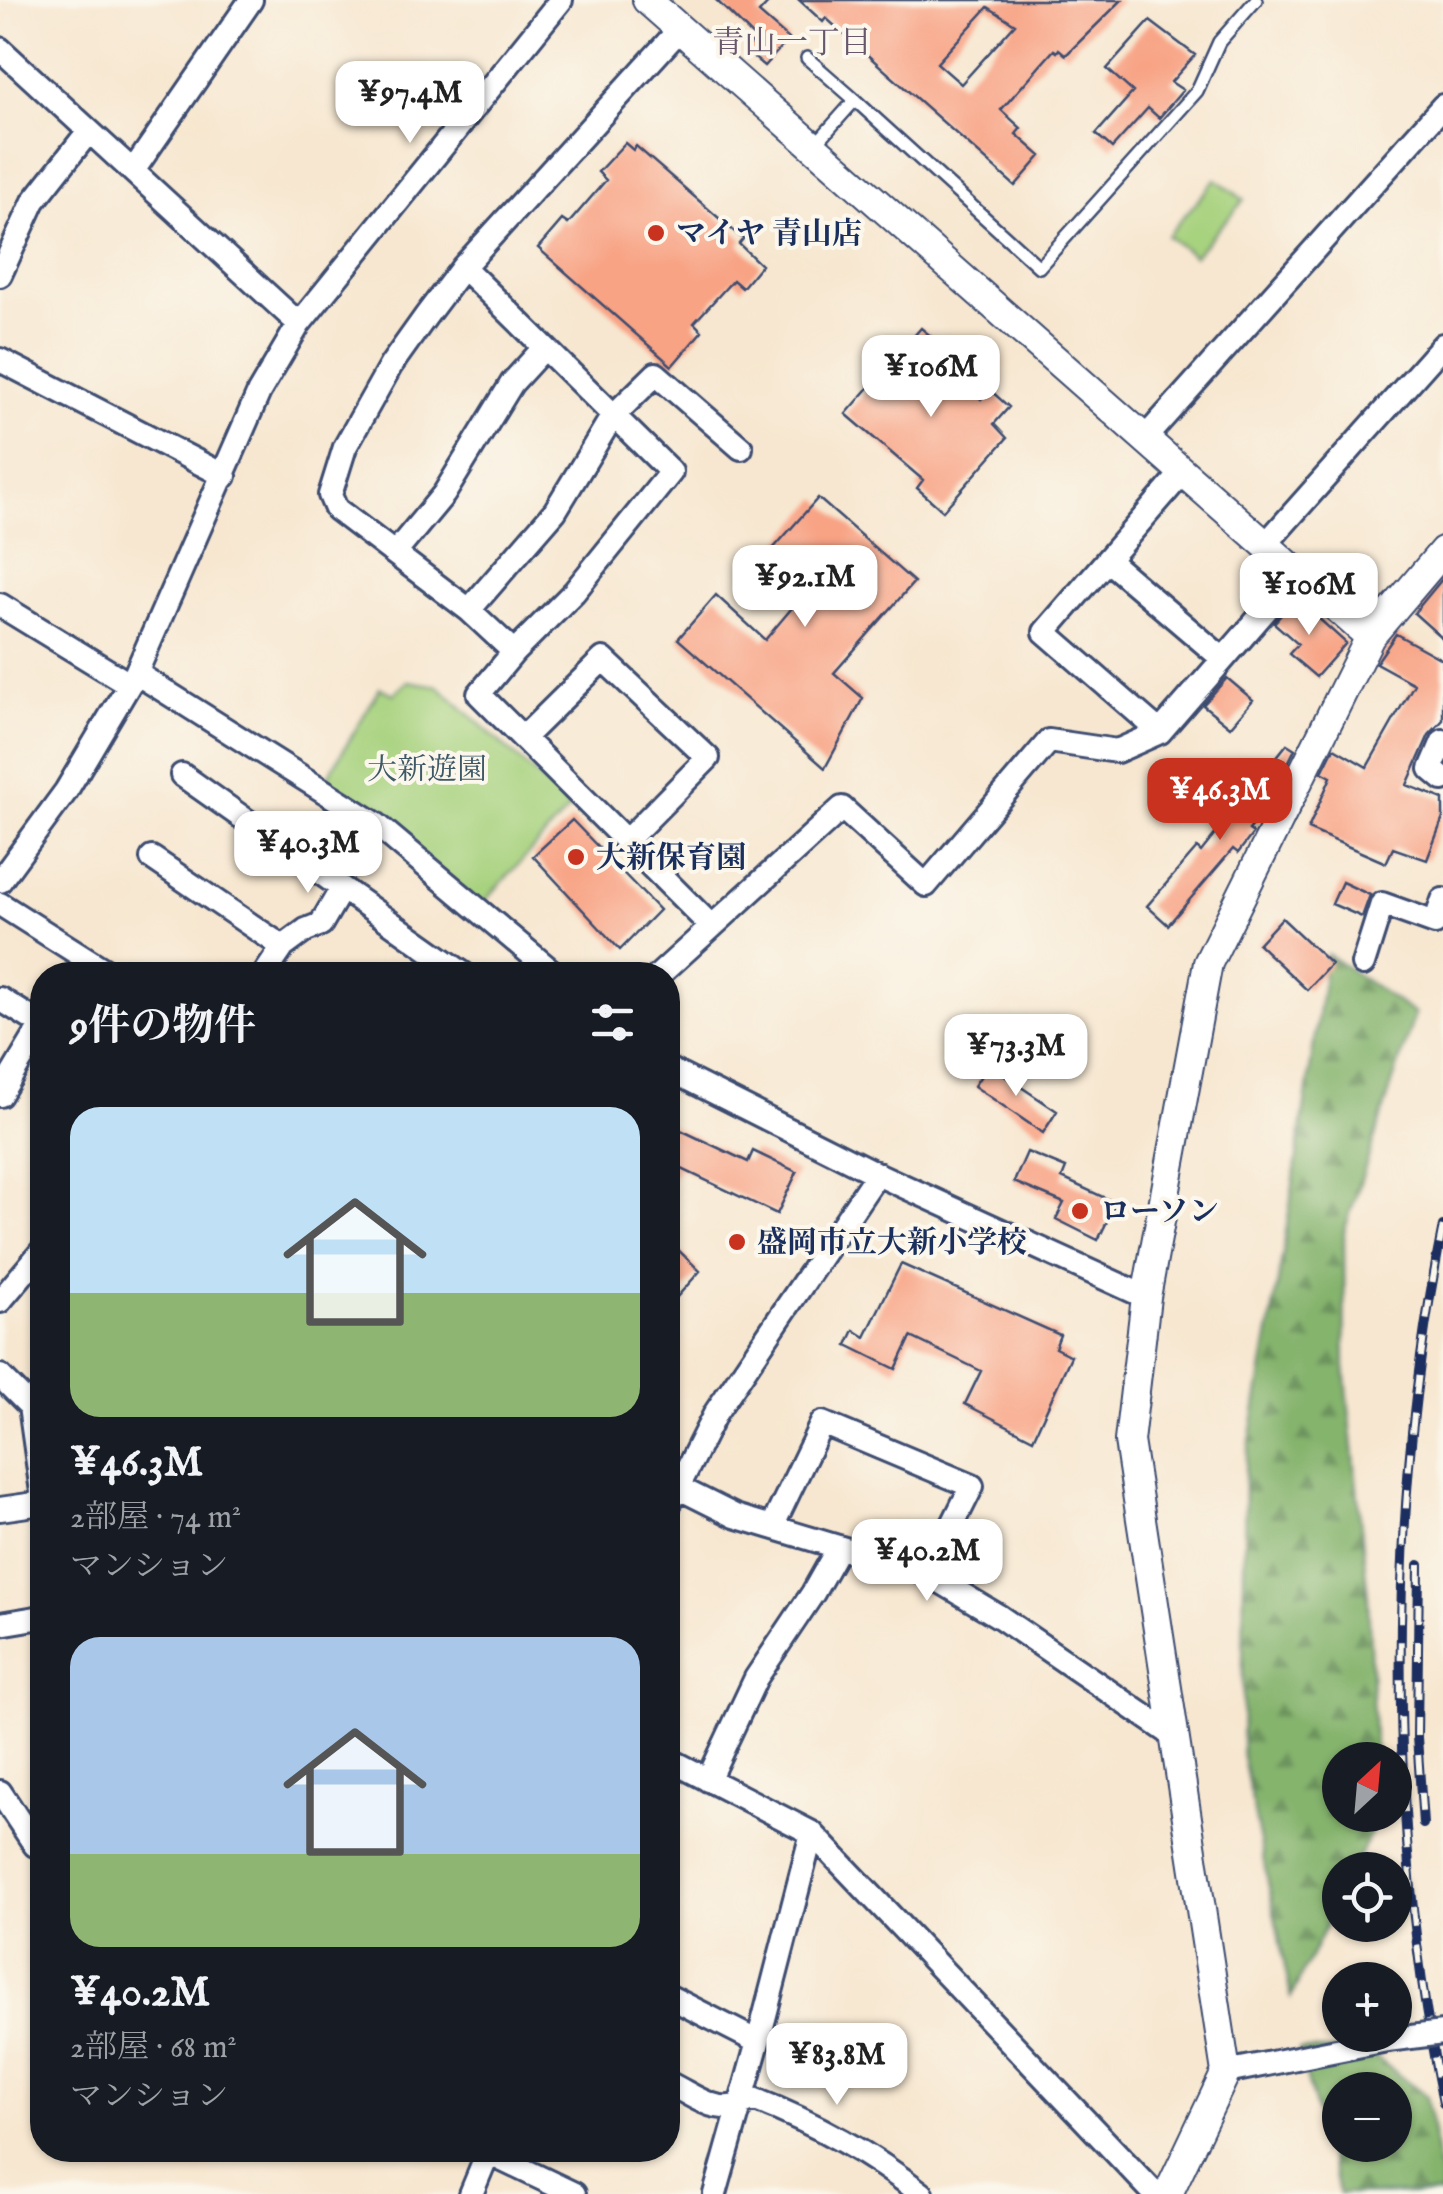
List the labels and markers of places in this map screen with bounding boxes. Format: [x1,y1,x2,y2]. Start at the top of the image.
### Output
pin: ¥97.4M [329,61,491,146]
place label: マイヤ 青山店 [676,216,862,254]
marker: マイヤ 青山店 [645,222,667,244]
pin: ¥106M [861,335,1001,420]
pin: ¥92.1M [724,545,886,630]
pin: ¥106M [1239,553,1379,638]
pin: ¥46.3M [1139,758,1301,843]
pin: ¥40.3M [227,811,389,896]
place label: 大新保育園 [596,840,746,878]
marker: 大新保育園 [565,846,587,868]
pin: ¥73.3M [935,1014,1097,1099]
place label: ローソン [1100,1194,1219,1232]
marker: ローソン [1069,1200,1091,1222]
place label: 盛岡市立大新小学校 [757,1225,1027,1263]
marker: 盛岡市立大新小学校 [726,1231,748,1253]
pin: ¥40.2M [846,1519,1008,1604]
pin: ¥83.8M [756,2023,918,2108]

